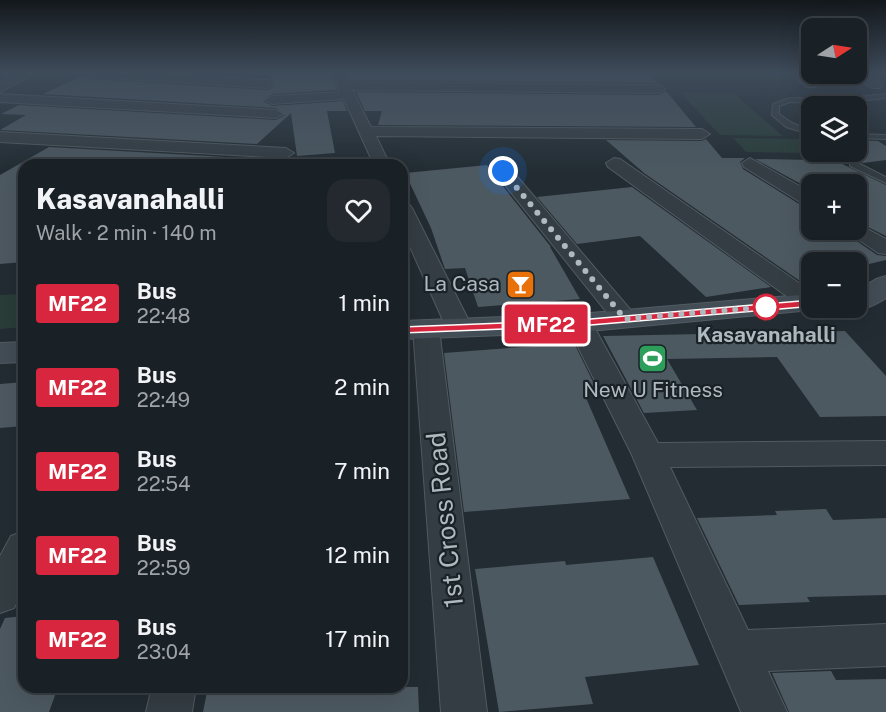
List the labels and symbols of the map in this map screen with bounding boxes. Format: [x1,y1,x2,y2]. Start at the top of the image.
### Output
north arrow [801,18,867,84]
your location [488,156,518,186]
bar icon: La Casa [505,268,537,300]
place label: La Casa [423,271,500,296]
marker: Kasavanahalli [753,294,779,320]
line badge: MF22 [504,304,588,344]
place label: Kasavanahalli [696,322,836,347]
sports icon: New U Fitness [637,343,669,375]
place label: New U Fitness [583,377,723,402]
street label: 1st Cross Road [420,431,469,609]

